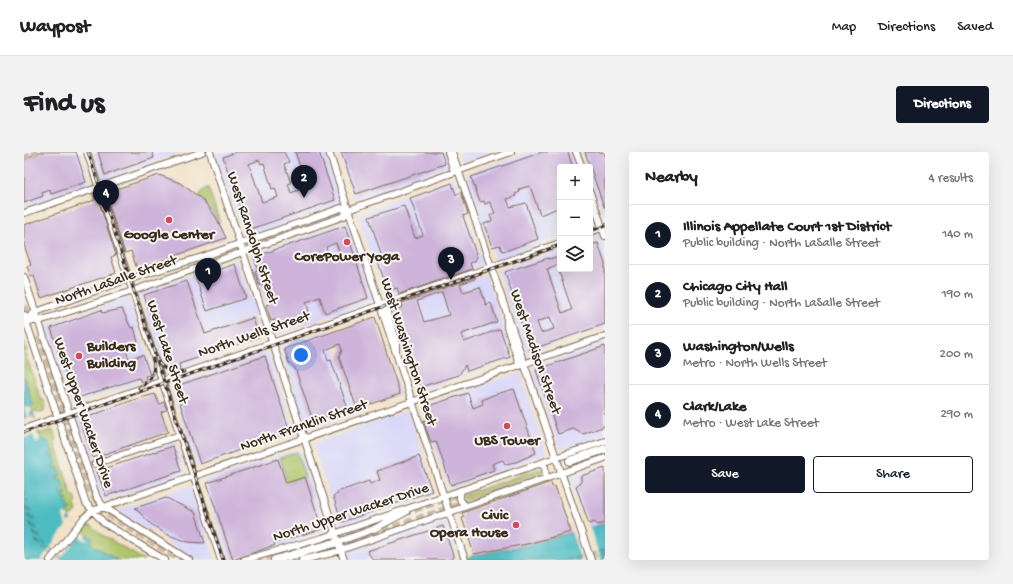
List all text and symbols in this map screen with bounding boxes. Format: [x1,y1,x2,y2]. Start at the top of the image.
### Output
text: Waypost [20,16,90,39]
text: Map [832,19,856,36]
text: Directions [878,19,935,36]
text: Saved [957,19,993,36]
button: Directions [896,86,989,123]
text: Find us [24,88,104,121]
map controls [557,164,593,272]
button: + [557,164,593,200]
pin: 2 [291,165,317,198]
text: Nearby [645,168,698,188]
street label: West Randolph Street [222,170,282,308]
text: 4 results [929,171,973,186]
pin: 4 [93,180,119,213]
button: − [557,200,593,236]
marker: Google Center [164,215,174,225]
text: Illinois Appellate Court 1st District [683,218,891,236]
place label: Google Center [124,226,216,244]
text: 1 [655,227,661,242]
text: 140 m [942,227,973,242]
button: layers [557,236,593,272]
text: Public building · North LaSalle Street [683,236,880,251]
marker: CorePower Yoga [342,237,352,247]
pin: 3 [438,247,464,280]
place label: CorePower Yoga [294,248,400,266]
street label: North LaSalle Street [53,251,181,310]
pin: 1 [195,258,221,291]
street label: West Washington Street [376,276,441,430]
text: Chicago City Hall [683,278,788,296]
street label: West Madison Street [505,287,565,418]
text: 2 [655,287,661,302]
text: 190 m [942,287,973,302]
text: Public building · North LaSalle Street [683,296,880,311]
street label: West Lake Street [142,298,193,408]
street label: North Wells Street [196,307,314,363]
street label: West Upper Wacker Drive [49,335,117,491]
place label: Builders Building [86,338,137,373]
text: Washington/Wells [683,338,794,356]
your location [291,345,311,365]
text: 3 [655,347,661,362]
text: 200 m [940,347,973,362]
marker: Builders Building [74,351,84,361]
text: Metro · North Wells Street [683,356,827,371]
street label: North Franklin Street [238,395,372,456]
text: Clark/Lake [683,398,747,416]
text: 4 [655,407,661,422]
text: 290 m [940,407,973,422]
text: Metro · West Lake Street [683,416,819,431]
marker: UBS Tower [502,421,512,431]
place label: UBS Tower [474,432,541,450]
button: Save [645,456,805,493]
button: Share [813,456,973,493]
street label: North Upper Wacker Drive [271,479,431,547]
place label: Civic Opera House [430,507,509,542]
marker: Civic Opera House [511,520,521,530]

